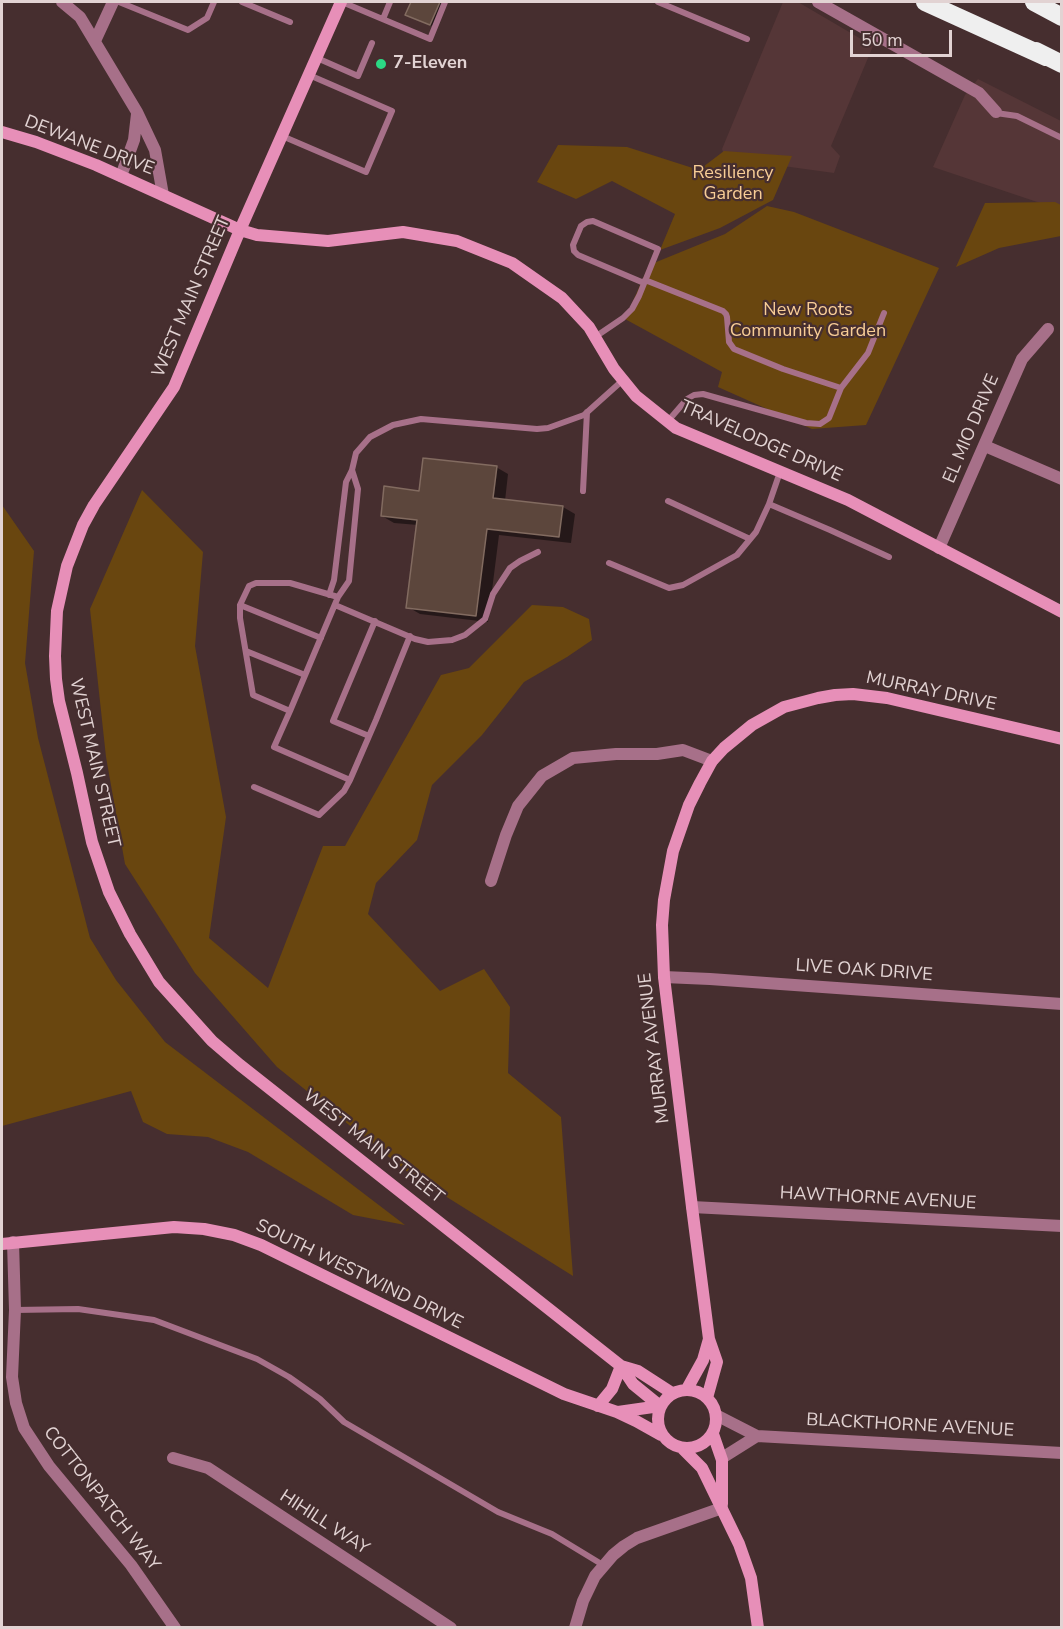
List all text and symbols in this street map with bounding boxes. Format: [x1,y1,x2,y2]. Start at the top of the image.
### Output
scale bar [853,18,955,56]
text: 50 m [861,28,903,52]
place label: 7-Eleven [393,53,467,75]
marker: 7-Eleven [374,57,388,71]
street label: DEWANE DRIVE [21,111,157,181]
park label: Resiliency Garden [692,163,774,206]
street label: WEST MAIN STREET [148,213,236,381]
park label: New Roots Community Garden [730,300,886,342]
street label: EL MIO DRIVE [939,371,1005,487]
street label: TRAVELODGE DRIVE [677,397,845,487]
street label: MURRAY DRIVE [864,668,998,716]
street label: WEST MAIN STREET [64,676,124,850]
street label: LIVE OAK DRIVE [795,955,933,987]
street label: MURRAY AVENUE [635,971,675,1125]
street label: WEST MAIN STREET [298,1085,448,1209]
street label: HAWTHORNE AVENUE [779,1183,977,1215]
street label: SOUTH WESTWIND DRIVE [252,1215,466,1335]
street label: BLACKTHORNE AVENUE [806,1410,1014,1442]
street label: COTTONPATCH WAY [38,1423,164,1575]
street label: HIHILL WAY [275,1486,373,1560]

